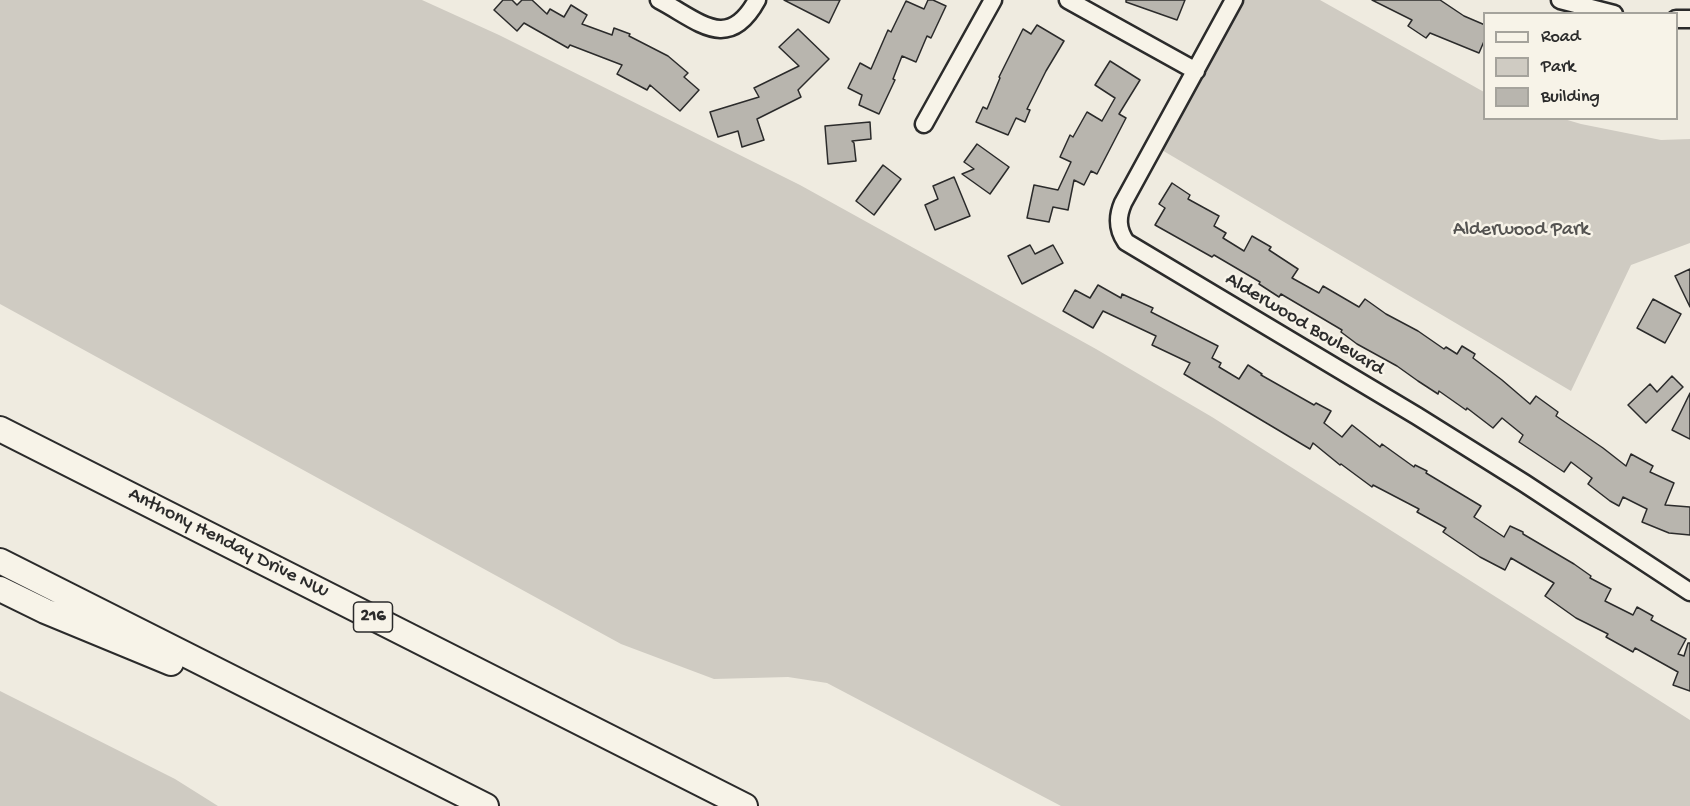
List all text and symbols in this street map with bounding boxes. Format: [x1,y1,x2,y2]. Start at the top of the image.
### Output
legend [1483,12,1678,120]
text: Road [1541,27,1580,48]
text: Park [1541,57,1575,78]
text: Building [1541,87,1600,108]
park label: Alderwood Park [1453,219,1589,243]
street label: Alderwood Boulevard [1220,268,1388,382]
street label: Anthony Henday Drive NW [124,483,332,605]
road number: 216 [354,602,392,632]

